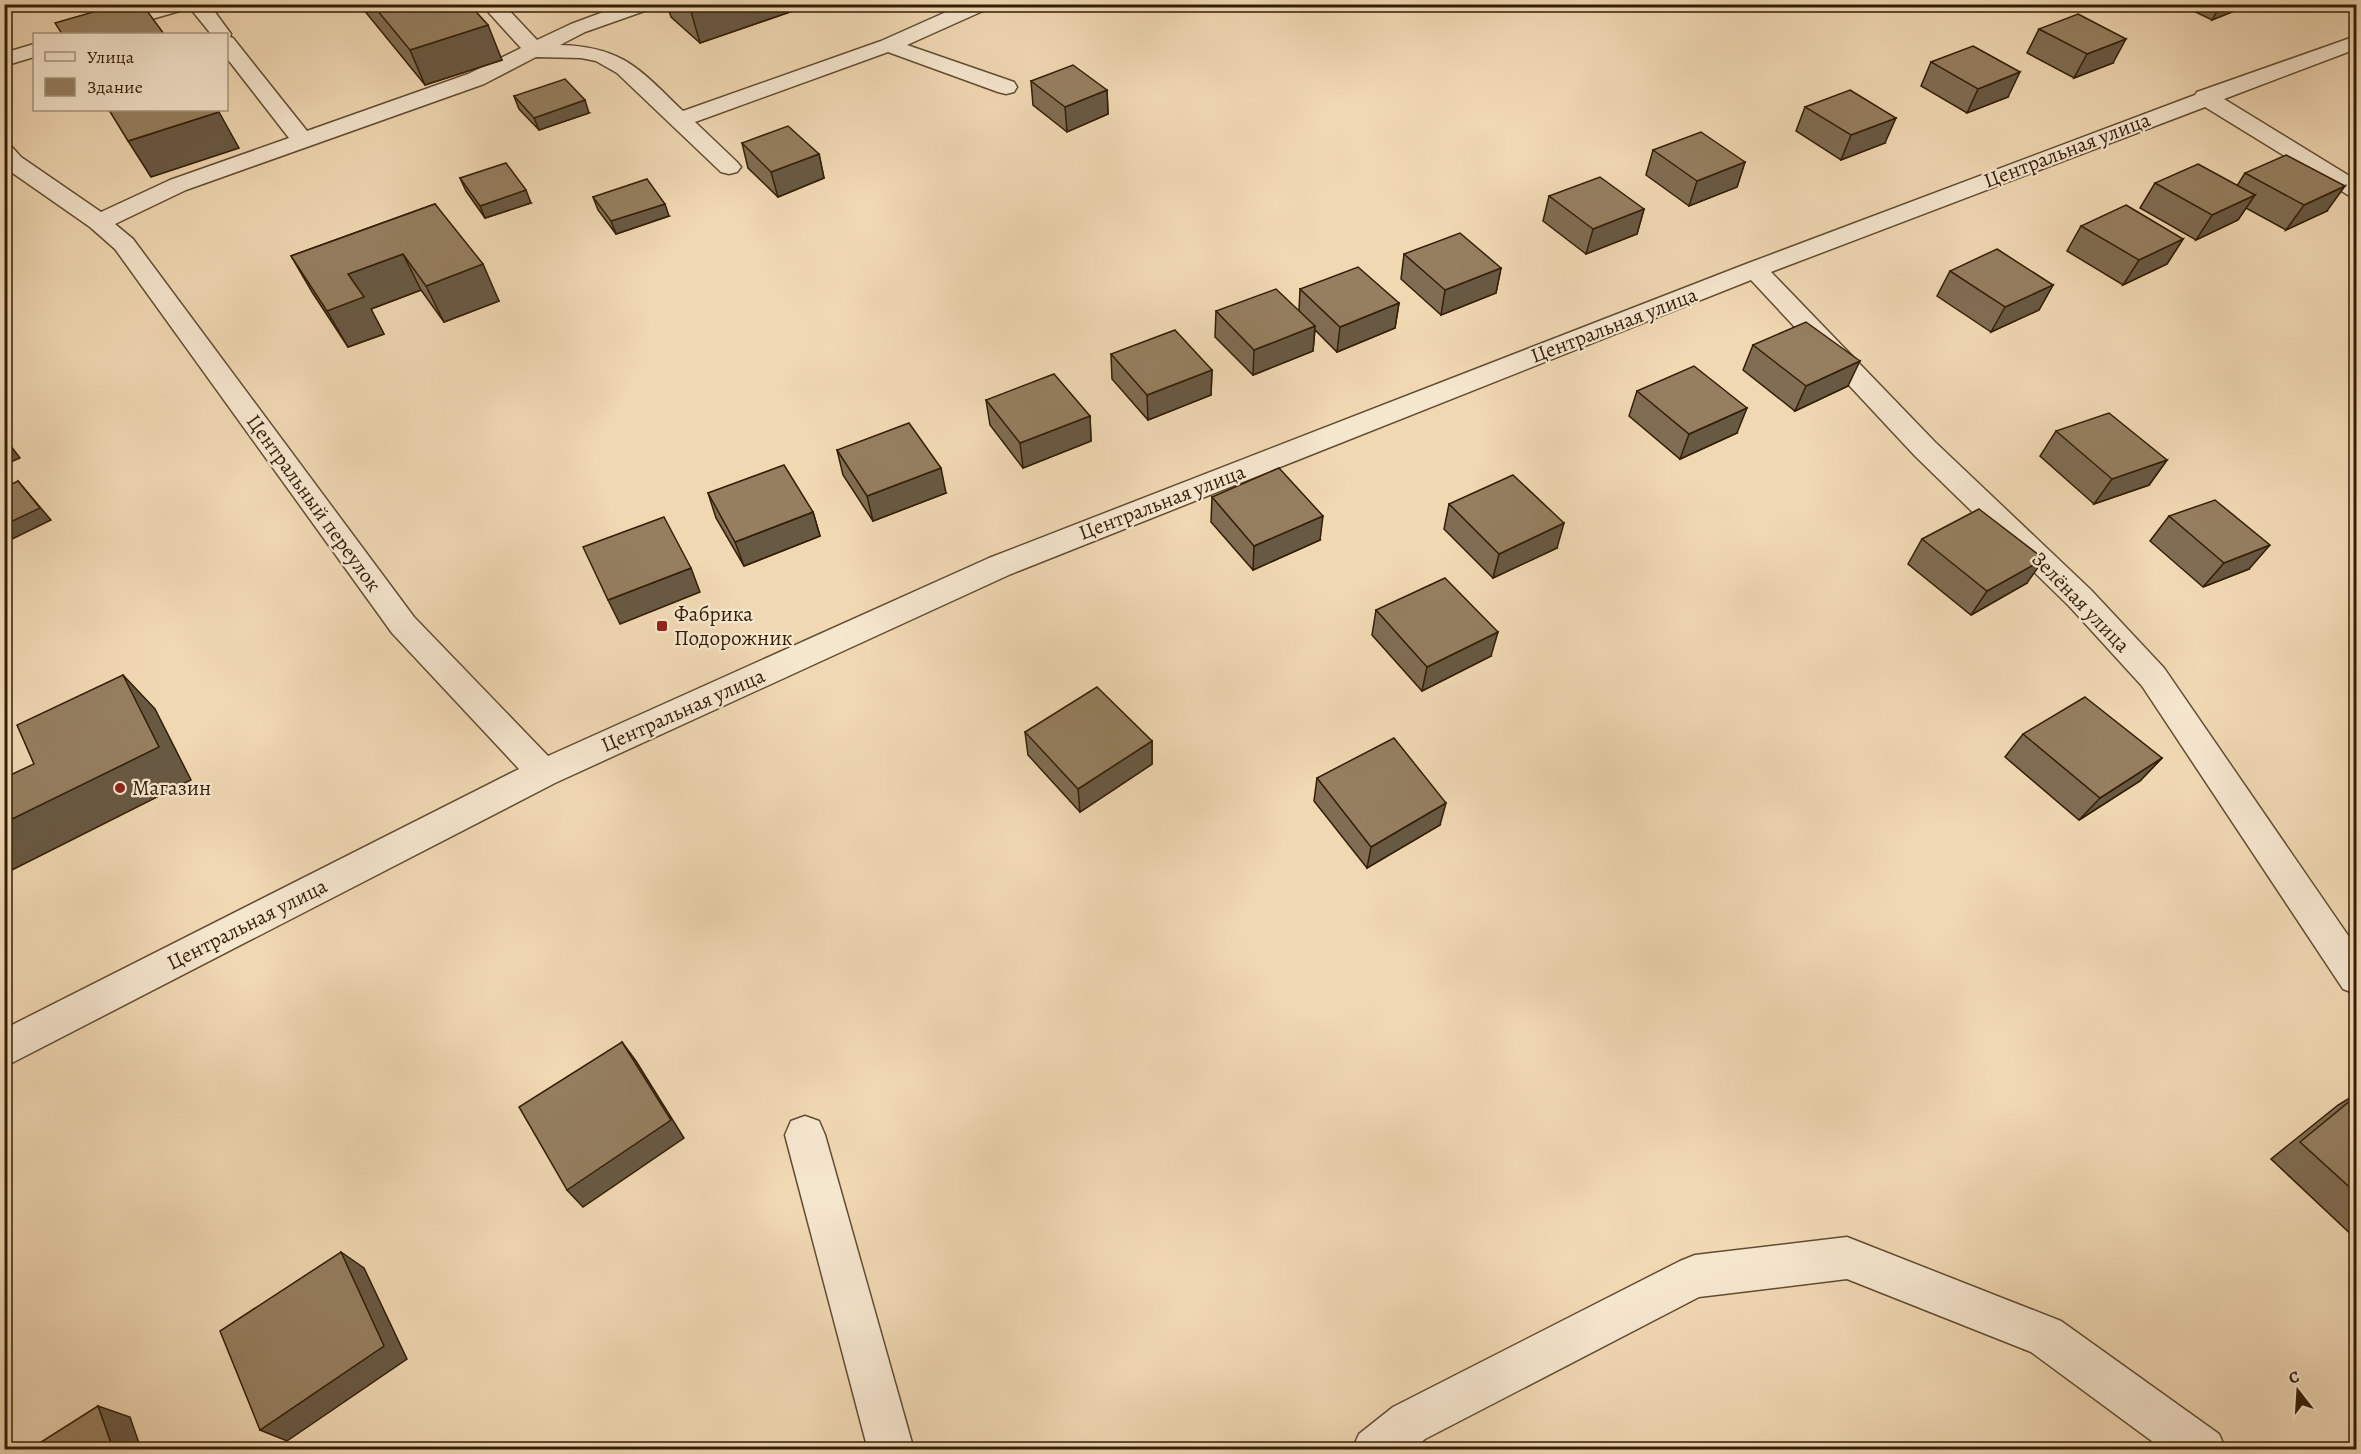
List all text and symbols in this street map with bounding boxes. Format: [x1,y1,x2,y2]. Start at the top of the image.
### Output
legend [33,33,228,111]
text: Улица [87,45,135,69]
text: Здание [87,75,143,99]
street label: Центральная улица [1980,105,2155,195]
street label: Центральная улица [1527,280,1702,370]
street label: Центральный переулок [240,409,388,597]
street label: Центральная улица [1075,457,1250,547]
street label: Зелёная улица [2026,545,2137,659]
place label: Фабрика Подорожник [674,600,793,652]
marker: Фабрика Подорожник [655,619,669,633]
street label: Центральная улица [597,661,769,759]
place label: Магазин [132,774,211,802]
marker: Магазин [113,781,127,795]
street label: Центральная улица [162,871,332,976]
north arrow [2268,1361,2328,1421]
text: С [2286,1366,2302,1390]

